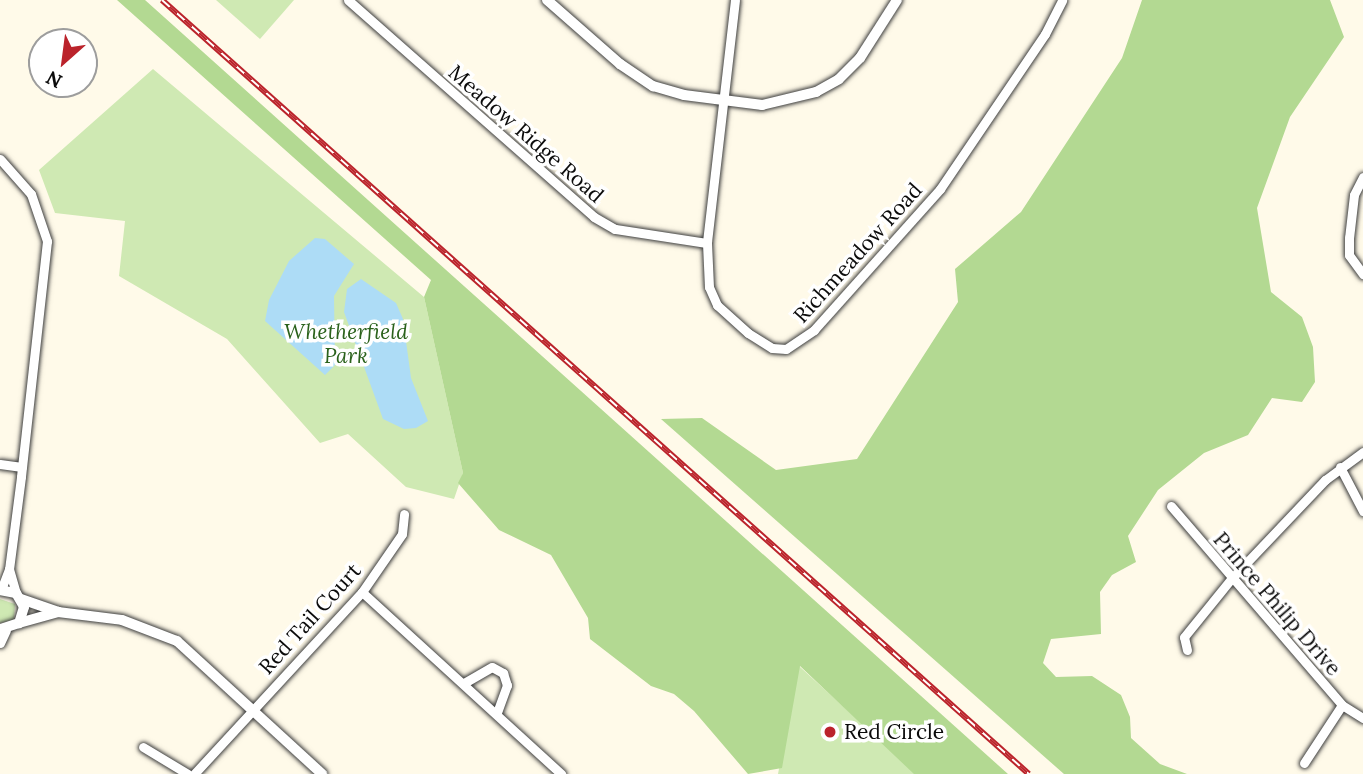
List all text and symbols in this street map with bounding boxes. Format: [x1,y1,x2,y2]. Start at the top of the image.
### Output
north arrow [28,28,98,98]
street label: Meadow Ridge Road [443,60,609,208]
text: N [42,66,66,94]
street label: Richmeadow Road [789,178,927,328]
park label: Whetherfield Park [284,319,408,369]
street label: Prince Philip Drive [1208,527,1346,681]
street label: Red Tail Court [254,558,366,680]
place label: Red Circle [844,719,944,745]
marker: Red Circle [822,724,838,740]

